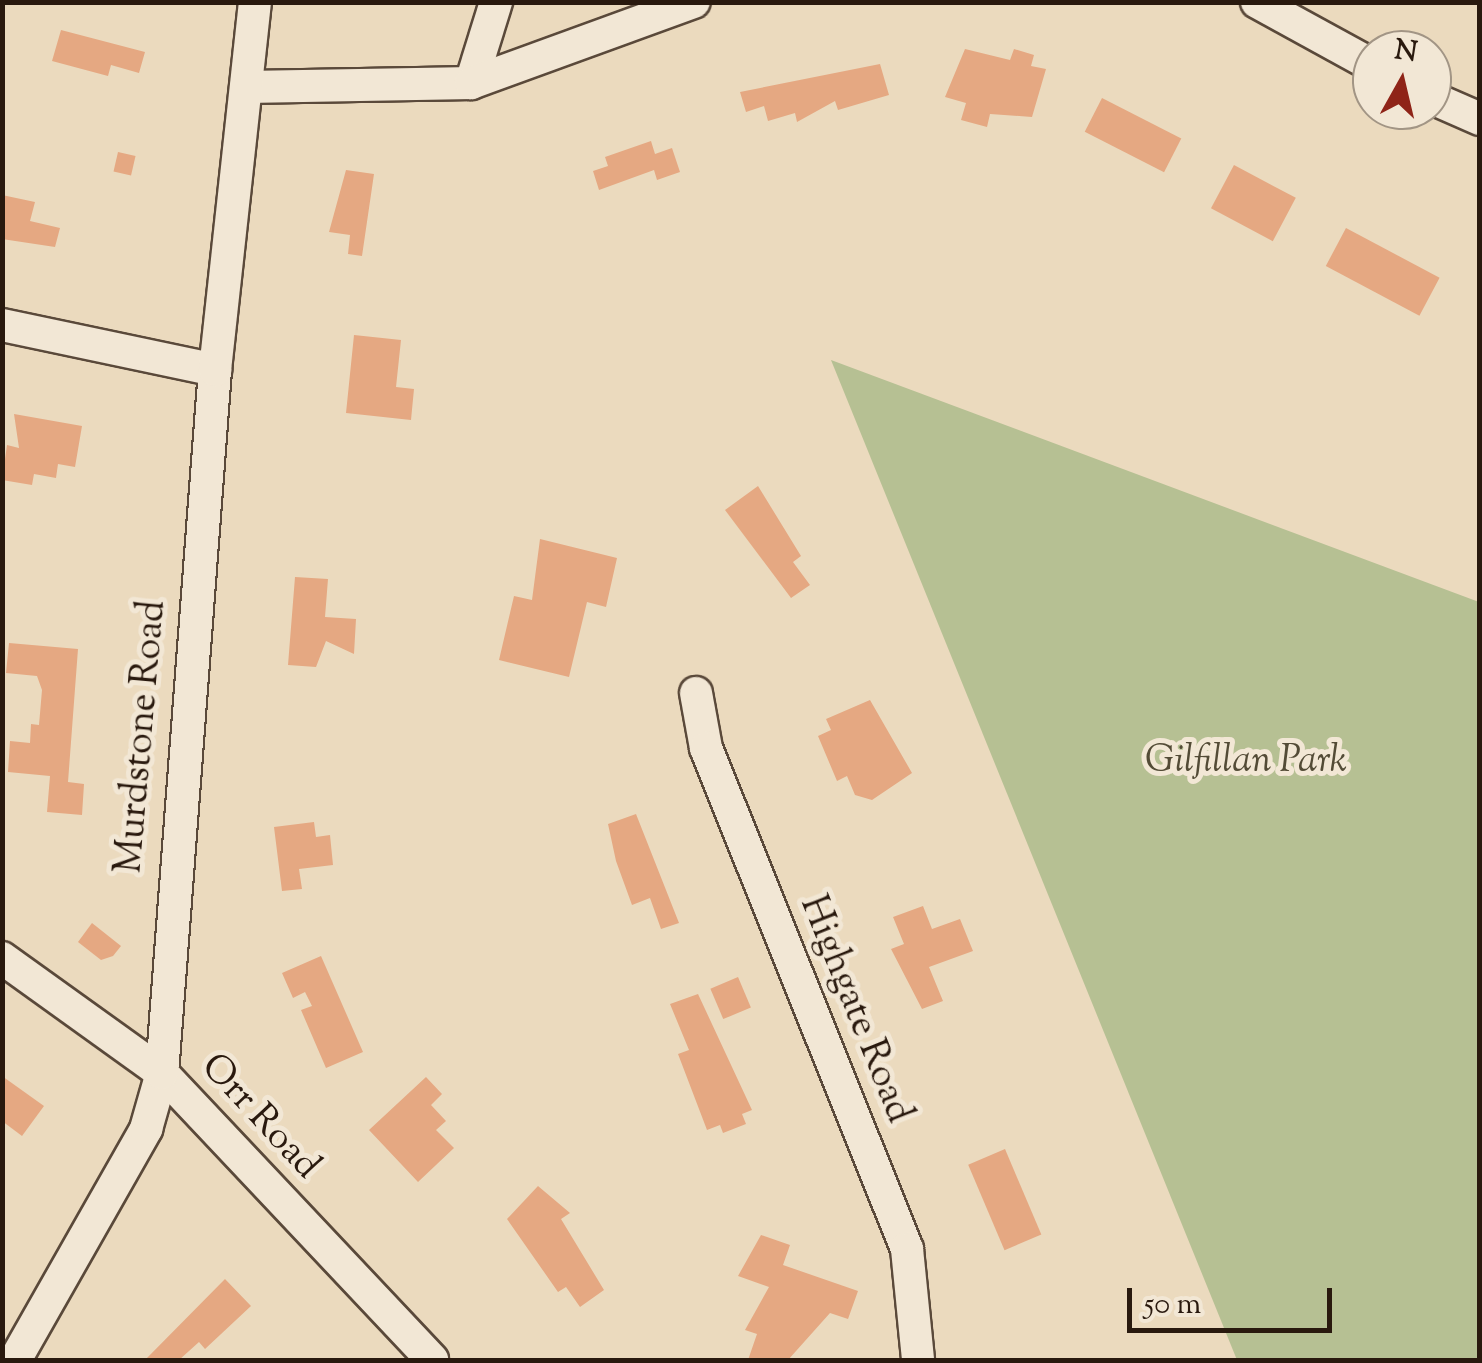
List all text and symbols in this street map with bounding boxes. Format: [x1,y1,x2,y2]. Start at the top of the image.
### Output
north arrow [1352,30,1452,130]
text: N [1392,31,1420,74]
street label: Murdstone Road [108,599,178,875]
park label: Gilfillan Park [1145,740,1347,786]
street label: Highgate Road [788,890,920,1130]
street label: Orr Road [190,1046,328,1190]
scale bar [1132,1268,1337,1330]
text: 50 m [1144,1284,1201,1327]

